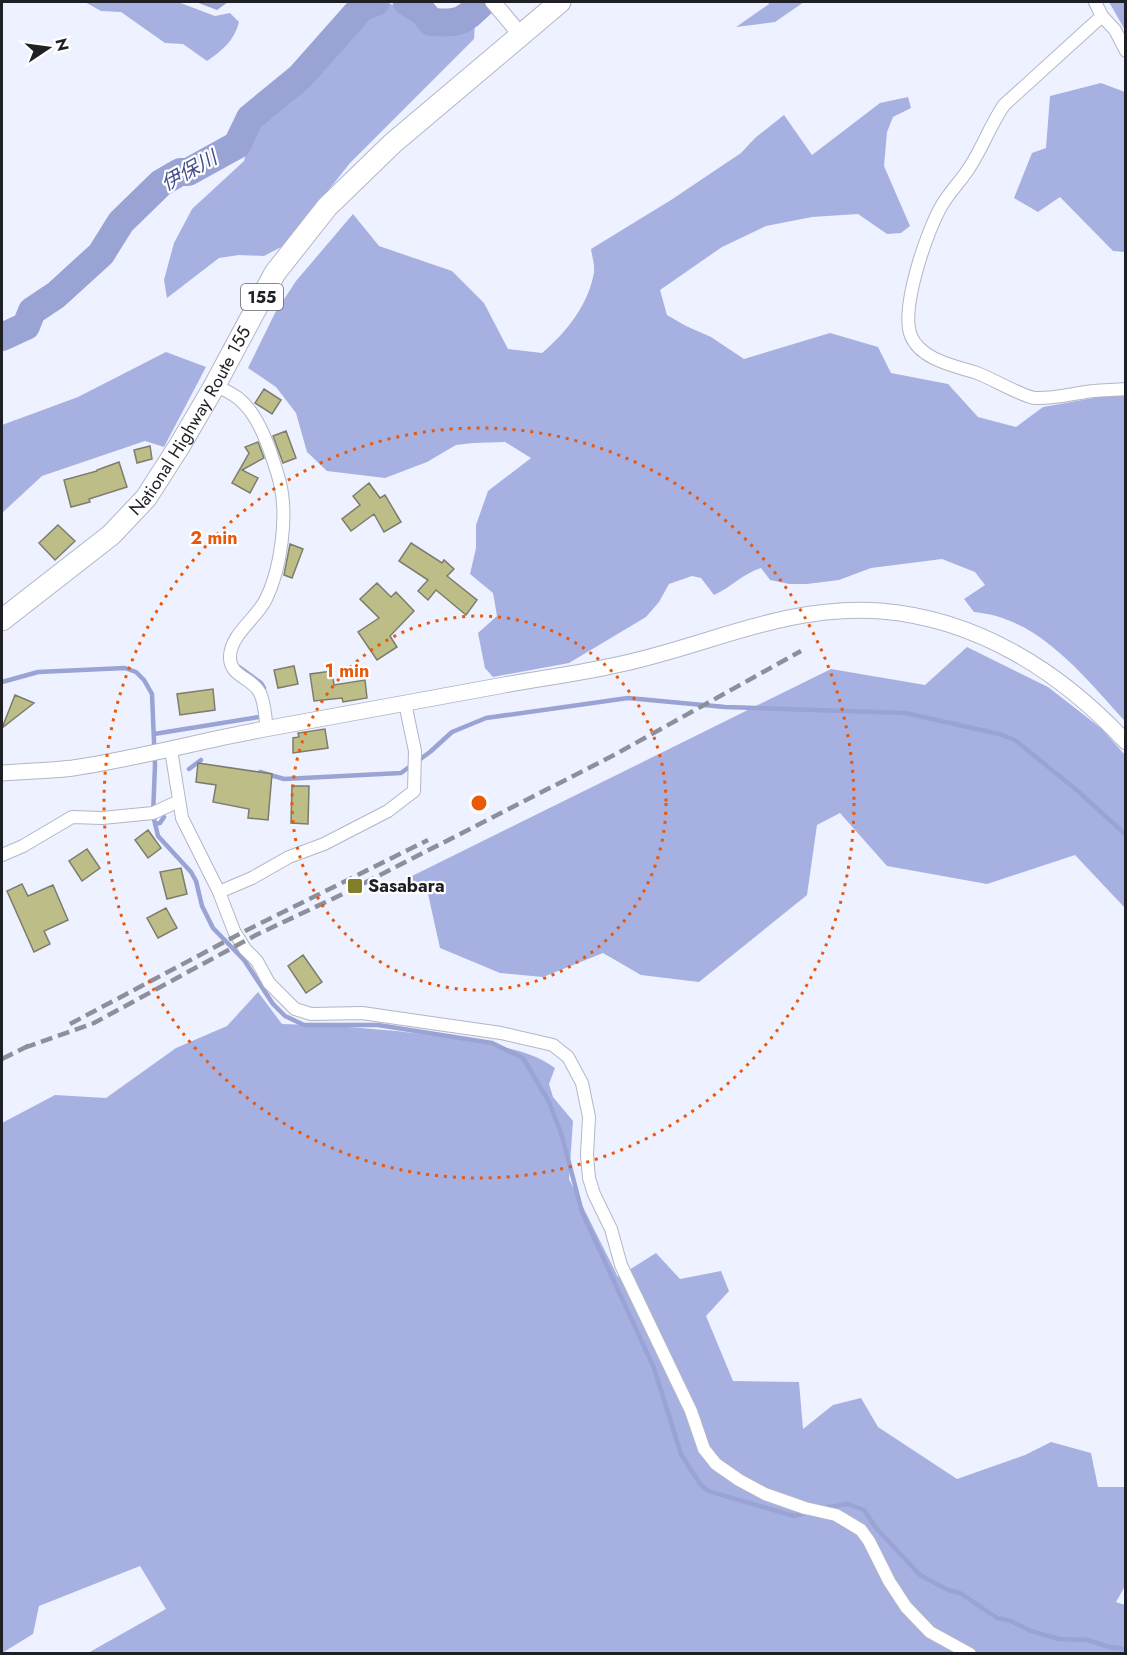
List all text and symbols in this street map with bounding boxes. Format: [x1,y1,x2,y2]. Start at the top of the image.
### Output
north arrow [18,18,78,78]
text: N [49,36,75,54]
water label: 伊保川 [156,143,224,198]
road number: 155 [241,284,283,310]
street label: National Highway Route 155 [123,322,257,521]
text: 2 min [190,525,238,551]
text: 1 min [325,658,369,684]
centre of rings [469,793,489,813]
place label: Sasabara [368,873,445,899]
marker: Sasabara [346,877,364,895]

